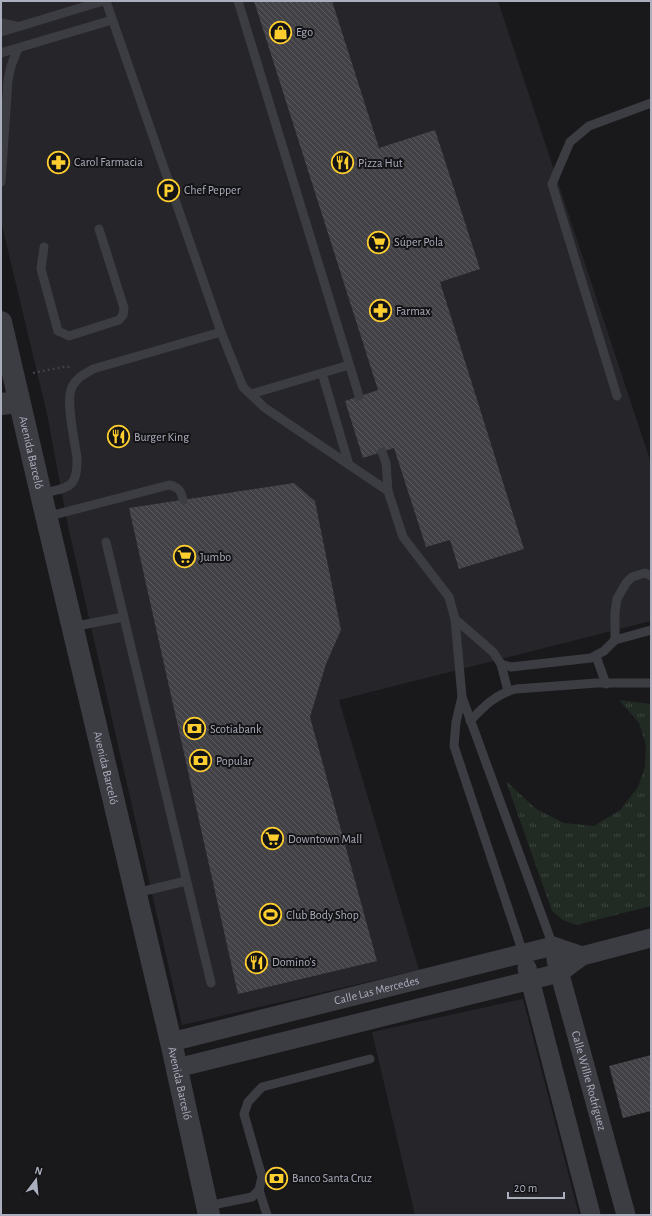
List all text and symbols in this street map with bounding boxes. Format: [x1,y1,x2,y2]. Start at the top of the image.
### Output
shop icon: Ego [268,19,294,45]
place label: Ego [296,26,313,38]
pharmacy icon: Carol Farmacia [45,149,71,175]
restaurant icon: Pizza Hut [330,150,356,176]
place label: Carol Farmacia [74,156,143,168]
place label: Pizza Hut [358,157,403,169]
parking icon: Chef Pepper [156,177,182,203]
place label: Chef Pepper [184,184,241,196]
supermarket icon: Súper Pola [365,229,391,255]
place label: Súper Pola [394,236,444,248]
pharmacy icon: Farmax [368,298,394,324]
place label: Farmax [396,305,431,317]
street label: Avenida Barceló [17,415,46,490]
restaurant icon: Burger King [105,424,131,450]
place label: Burger King [134,431,189,443]
supermarket icon: Jumbo [171,544,197,570]
place label: Jumbo [200,551,231,563]
bank icon: Scotiabank [181,716,207,742]
place label: Scotiabank [210,723,262,735]
street label: Avenida Barceló [91,730,120,806]
bank icon: Popular [188,748,214,774]
place label: Popular [216,755,252,767]
supermarket icon: Downtown Mall [260,826,286,852]
place label: Downtown Mall [288,833,362,845]
sports icon: Club Body Shop [258,902,284,928]
place label: Club Body Shop [286,909,359,922]
restaurant icon: Domino's [243,949,269,975]
place label: Domino's [272,956,316,968]
street label: Calle Las Mercedes [333,974,420,1007]
street label: Calle Willie Rodríguez [570,1029,609,1132]
street label: Avenida Barceló [166,1045,194,1121]
north arrow [16,1160,56,1200]
text: N [33,1165,44,1177]
bank icon: Banco Santa Cruz [264,1165,290,1191]
place label: Banco Santa Cruz [292,1172,372,1184]
scale bar [508,1174,564,1200]
text: 20 m [514,1182,537,1194]

